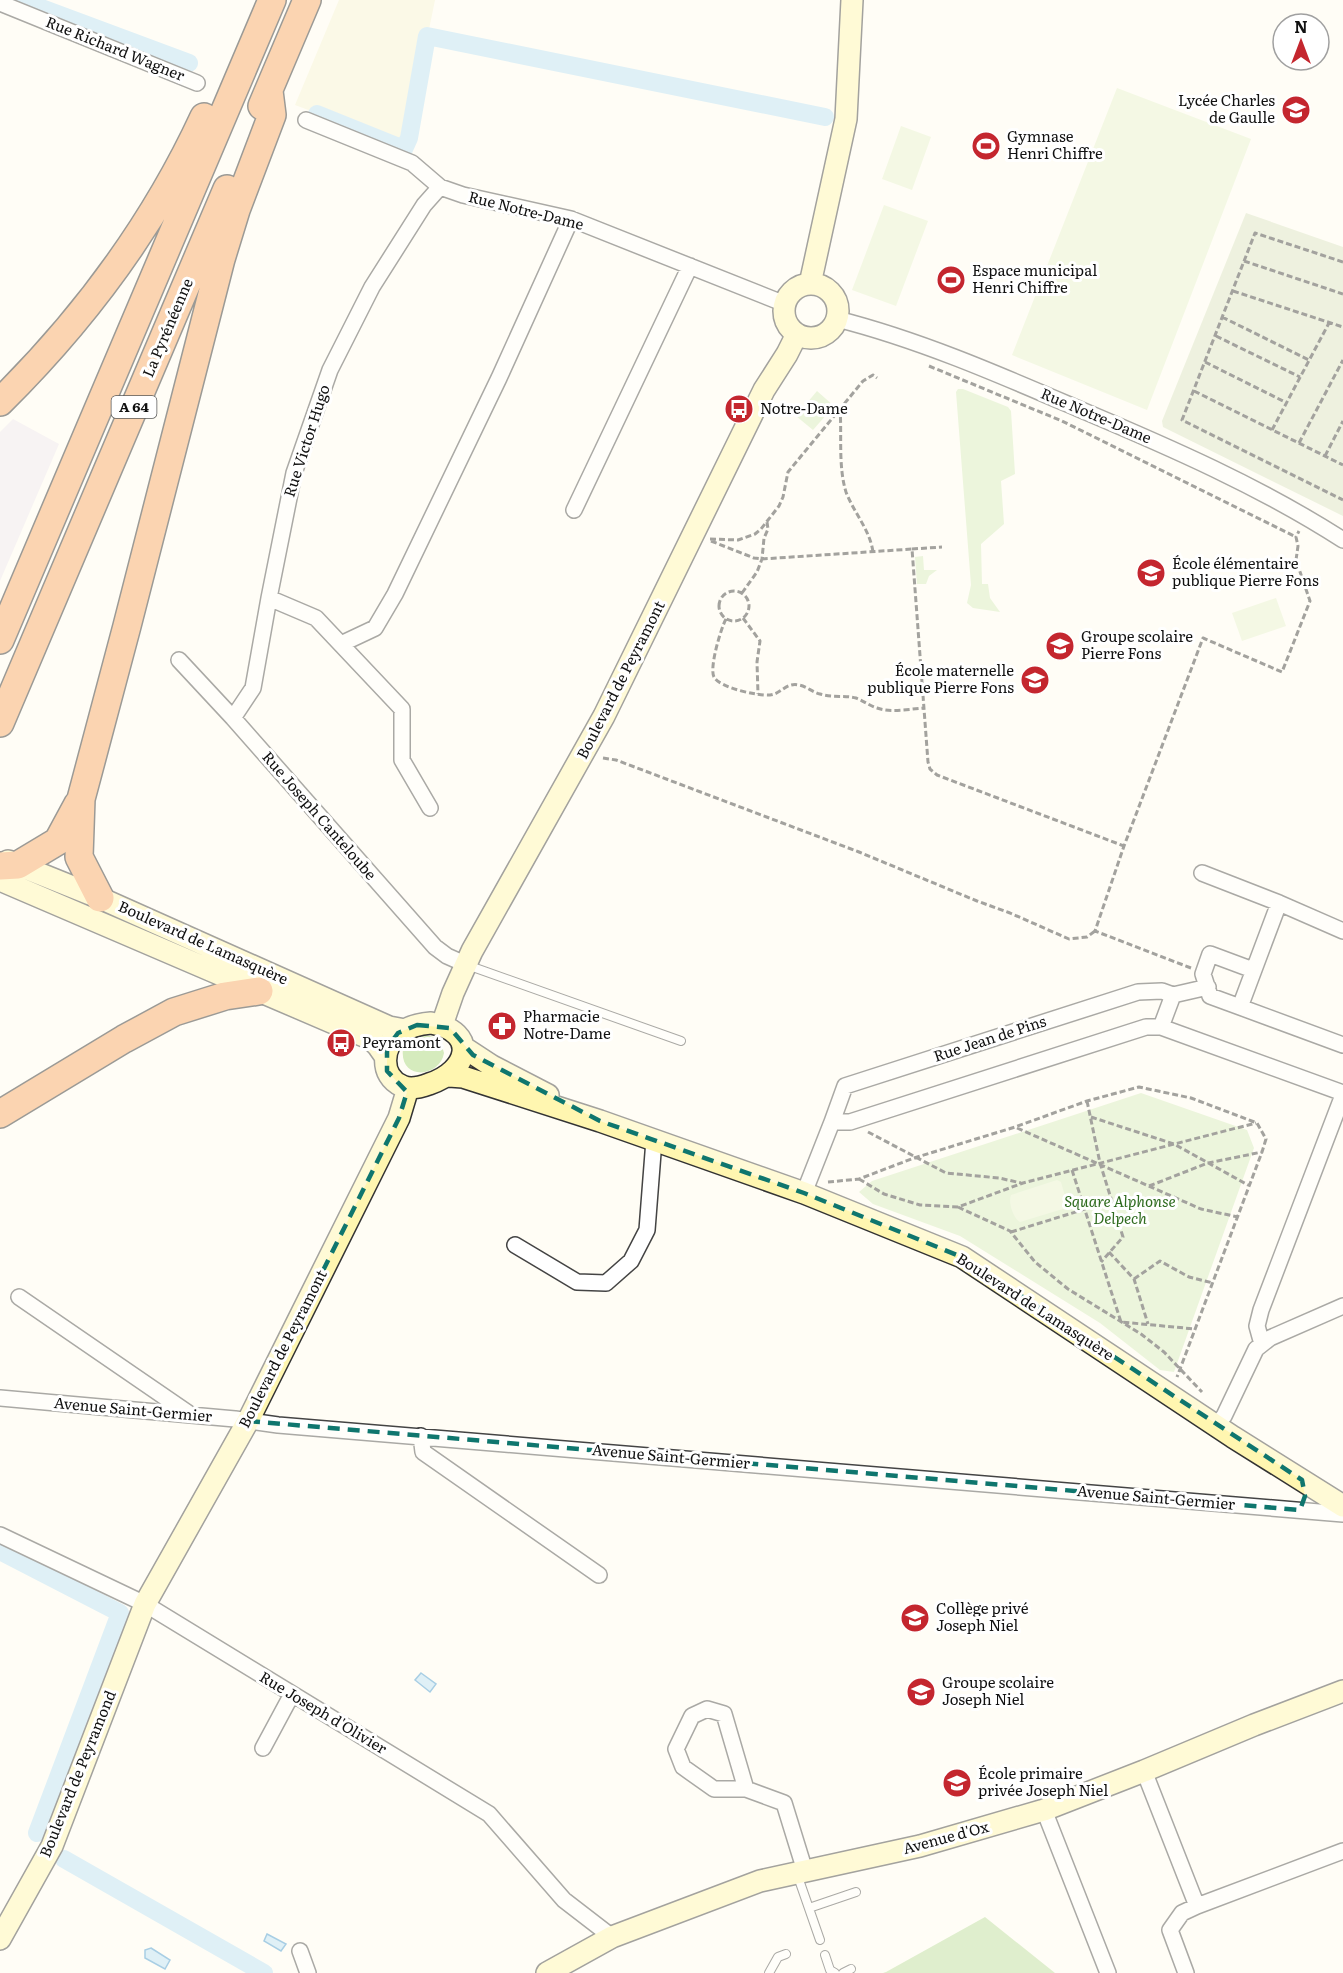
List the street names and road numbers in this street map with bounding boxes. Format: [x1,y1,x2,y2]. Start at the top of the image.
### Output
street label: Rue Richard Wagner [43,9,188,86]
street label: Rue Notre-Dame [466,184,587,235]
street label: La Pyrénéenne [135,274,198,380]
street label: Rue Victor Hugo [277,381,335,500]
street label: Rue Notre-Dame [1038,381,1156,448]
road number: A 64 [112,396,156,418]
street label: Boulevard de Peyramont [570,596,670,763]
street label: Rue Joseph Canteloube [258,746,383,885]
street label: Boulevard de Lamasquère [115,894,292,990]
street label: Rue Jean de Pins [930,1008,1049,1067]
street label: Boulevard de Lamasquère [953,1246,1119,1365]
street label: Boulevard de Peyramont [232,1265,332,1432]
street label: Avenue Saint-Germier [53,1390,213,1427]
street label: Avenue Saint-Germier [591,1437,751,1474]
street label: Avenue Saint-Germier [1076,1478,1236,1515]
street label: Rue Joseph d'Olivier [256,1665,392,1759]
street label: Boulevard de Peyramond [33,1686,121,1860]
street label: Avenue d'Ox [900,1814,992,1859]

